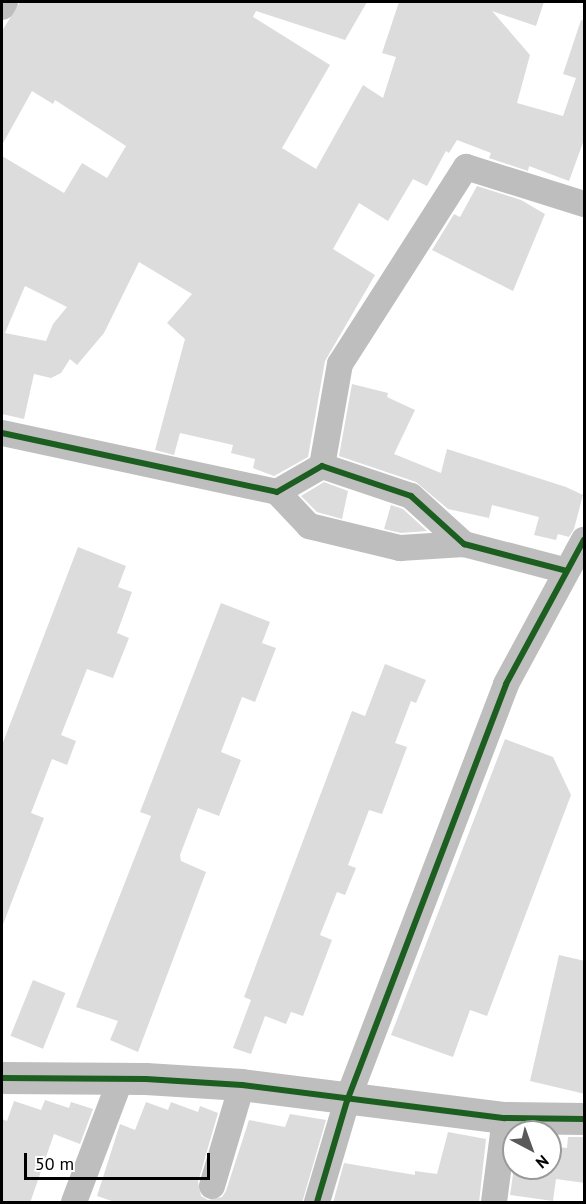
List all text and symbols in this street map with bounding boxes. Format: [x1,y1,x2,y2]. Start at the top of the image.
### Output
north arrow [502,1120,562,1180]
scale bar [27,1141,213,1179]
text: N [532,1151,553,1173]
text: 50 m [35,1152,74,1175]

